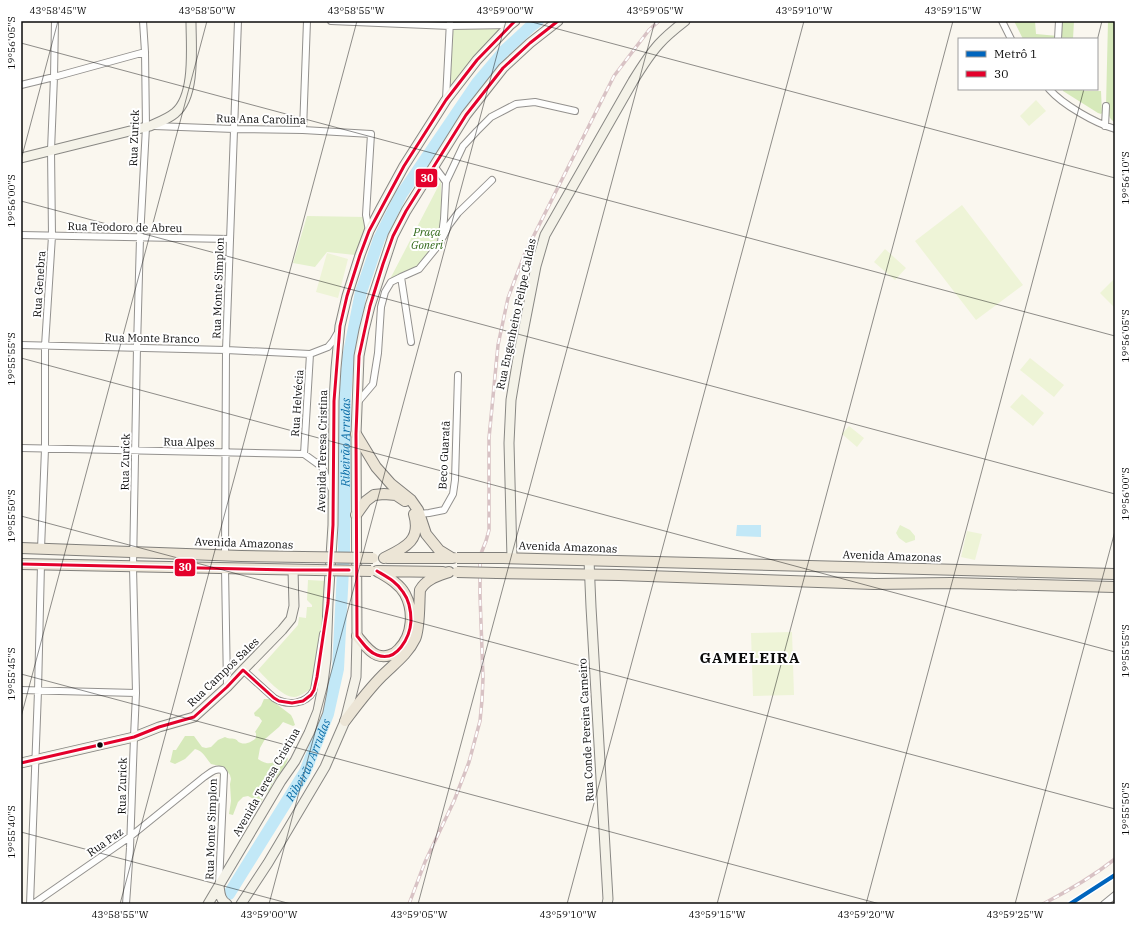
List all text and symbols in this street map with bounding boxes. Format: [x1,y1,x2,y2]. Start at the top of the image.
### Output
text: 43°58'45"W [29,4,87,17]
text: 43°58'50"W [178,4,236,17]
text: 43°58'55"W [327,4,385,17]
text: 43°59'00"W [476,4,534,17]
text: 43°59'05"W [626,4,684,17]
text: 43°59'10"W [775,4,833,17]
text: 43°59'15"W [924,4,982,17]
text: 19°56'05"S [5,16,18,70]
legend [958,38,1098,90]
text: Metrô 1 [994,46,1037,61]
text: 30 [994,66,1008,81]
street label: Rua Zurick [126,109,142,167]
street label: Rua Ana Carolina [216,111,306,127]
text: 19°56'10"S [1119,151,1132,205]
line badge: 30 [415,168,438,188]
text: 30 [420,171,434,185]
text: 19°56'00"S [5,174,18,228]
street label: Rua Teodoro de Abreu [67,219,183,235]
park label: Praça Goneri [411,225,444,252]
street label: Rua Monte Simplon [209,237,227,339]
street label: Rua Engenheiro Felipe Caldas [493,237,539,391]
street label: Rua Genebra [30,250,48,318]
text: 19°56'05"S [1119,309,1132,363]
street label: Rua Monte Branco [104,330,200,346]
text: 19°55'55"S [5,332,18,386]
street label: Rua Helvécia [288,369,306,437]
street label: Avenida Teresa Cristina [314,389,330,513]
water label: Ribeirão Arrudas [337,397,353,488]
street label: Beco Guaratã [435,420,453,490]
street label: Rua Zurick [118,433,133,491]
street label: Rua Alpes [163,435,215,449]
text: 19°56'00"S [1119,467,1132,521]
text: 19°55'50"S [5,489,18,543]
street label: Avenida Amazonas [194,534,294,552]
street label: Avenida Amazonas [518,538,618,556]
street label: Avenida Amazonas [842,547,942,565]
line badge: 30 [174,558,196,577]
text: 30 [178,560,192,574]
text: 19°55'55"S [1119,624,1132,678]
street label: Rua Campos Sales [184,634,262,710]
text: 19°55'45"S [5,647,18,701]
district label: GAMELEIRA [700,648,800,667]
street label: Rua Conde Pereira Carneiro [575,658,597,802]
water label: Ribeirão Arrudas [281,716,333,804]
street label: Avenida Teresa Cristina [229,725,303,839]
unlabelled marker [95,740,105,750]
street label: Rua Zurick [115,757,130,815]
street label: Rua Monte Simplon [202,778,220,880]
text: 19°55'50"S [1119,782,1132,836]
text: 19°55'40"S [5,805,18,859]
street label: Rua Paz [84,824,126,859]
text: 43°58'55"W [91,908,149,921]
text: 43°59'00"W [240,908,298,921]
text: 43°59'05"W [390,908,448,921]
text: 43°59'10"W [539,908,597,921]
text: 43°59'15"W [688,908,746,921]
text: 43°59'20"W [837,908,895,921]
text: 43°59'25"W [986,908,1044,921]

